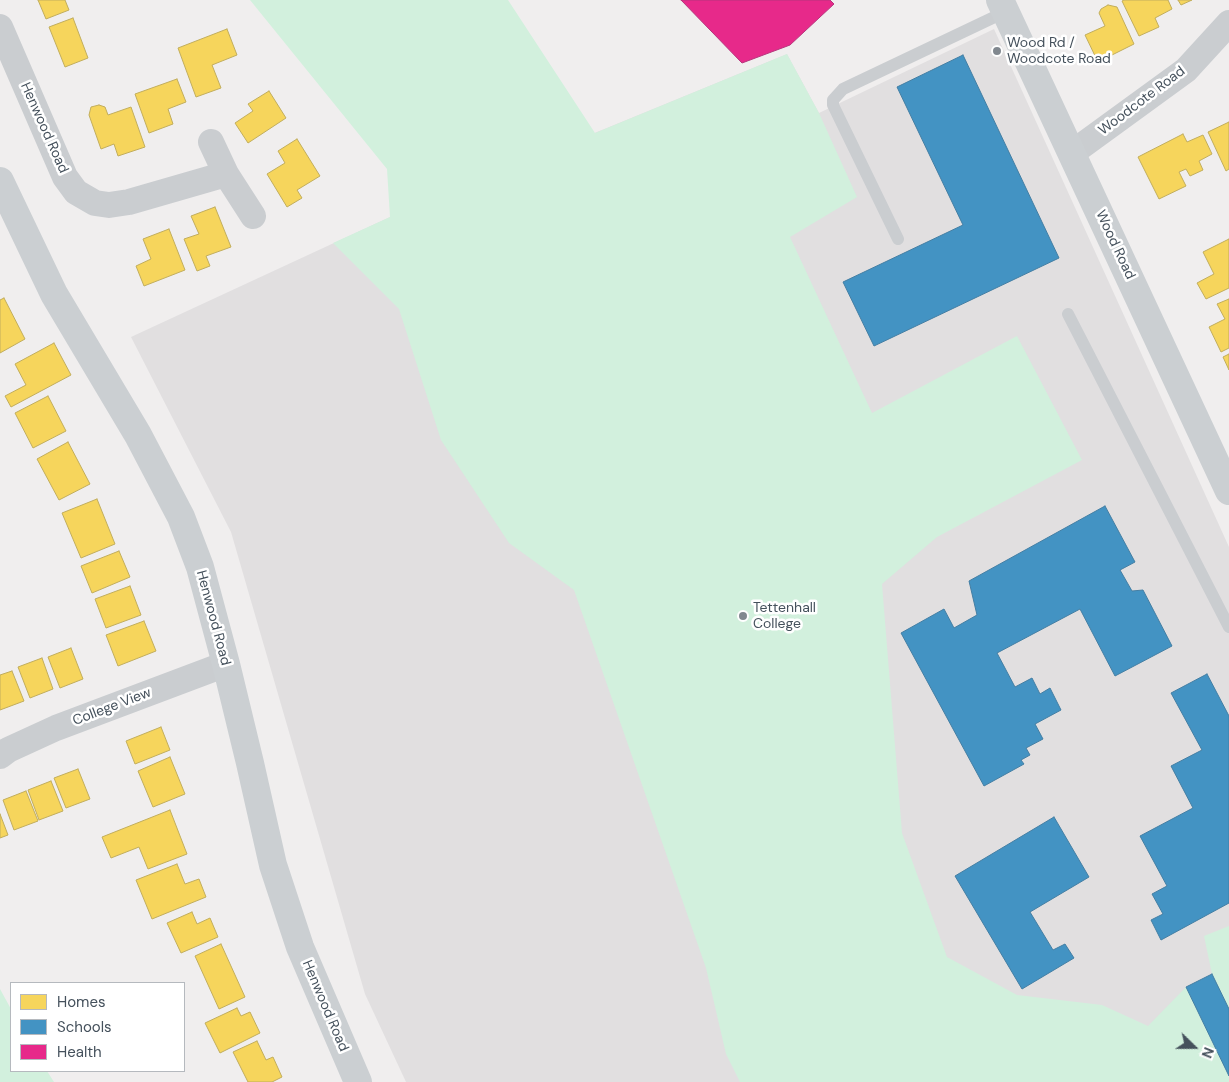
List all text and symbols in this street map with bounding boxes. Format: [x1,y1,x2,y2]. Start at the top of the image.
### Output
place label: Wood Rd / Woodcote Road [1007,35,1111,68]
marker: Wood Rd / Woodcote Road [991,45,1003,57]
street label: Woodcote Road [1095,63,1189,139]
street label: Henwood Road [16,80,72,176]
street label: Wood Road [1092,208,1138,282]
street label: Henwood Road [192,569,234,667]
place label: Tettenhall College [753,600,816,632]
marker: Tettenhall College [737,610,749,622]
street label: College View [70,684,154,730]
street label: Henwood Road [298,958,352,1054]
legend [10,982,185,1072]
text: Homes [57,992,106,1012]
text: Schools [57,1017,112,1037]
north arrow [1169,1022,1219,1072]
text: Health [57,1042,102,1062]
text: N [1198,1045,1218,1061]

